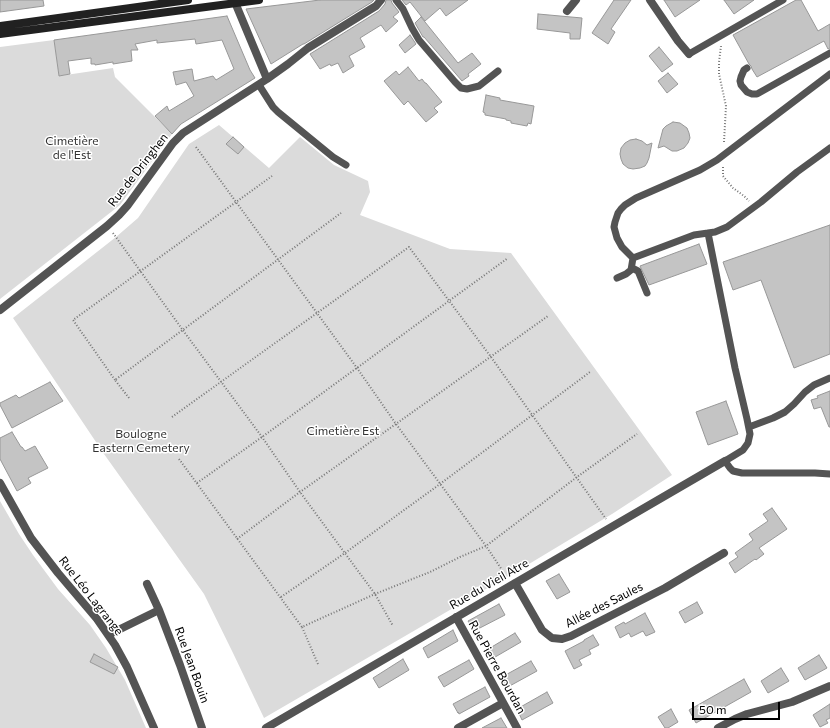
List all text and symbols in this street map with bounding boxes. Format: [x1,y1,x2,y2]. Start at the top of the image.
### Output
street label: Rue de Dringhen [105,130,171,210]
park label: Cimetière de l'Est [45,134,99,162]
park label: Cimetière Est [306,424,380,438]
park label: Boulogne Eastern Cemetery [92,427,190,455]
street label: Rue Léo Lagrange [56,554,126,638]
street label: Rue du Vieil Atre [447,556,531,612]
street label: Allée des Saules [563,579,645,631]
street label: Rue Pierre Bourdan [465,618,529,716]
street label: Rue Jean Bouin [172,625,212,705]
scale bar [694,694,782,720]
text: 50 m [699,702,727,716]

